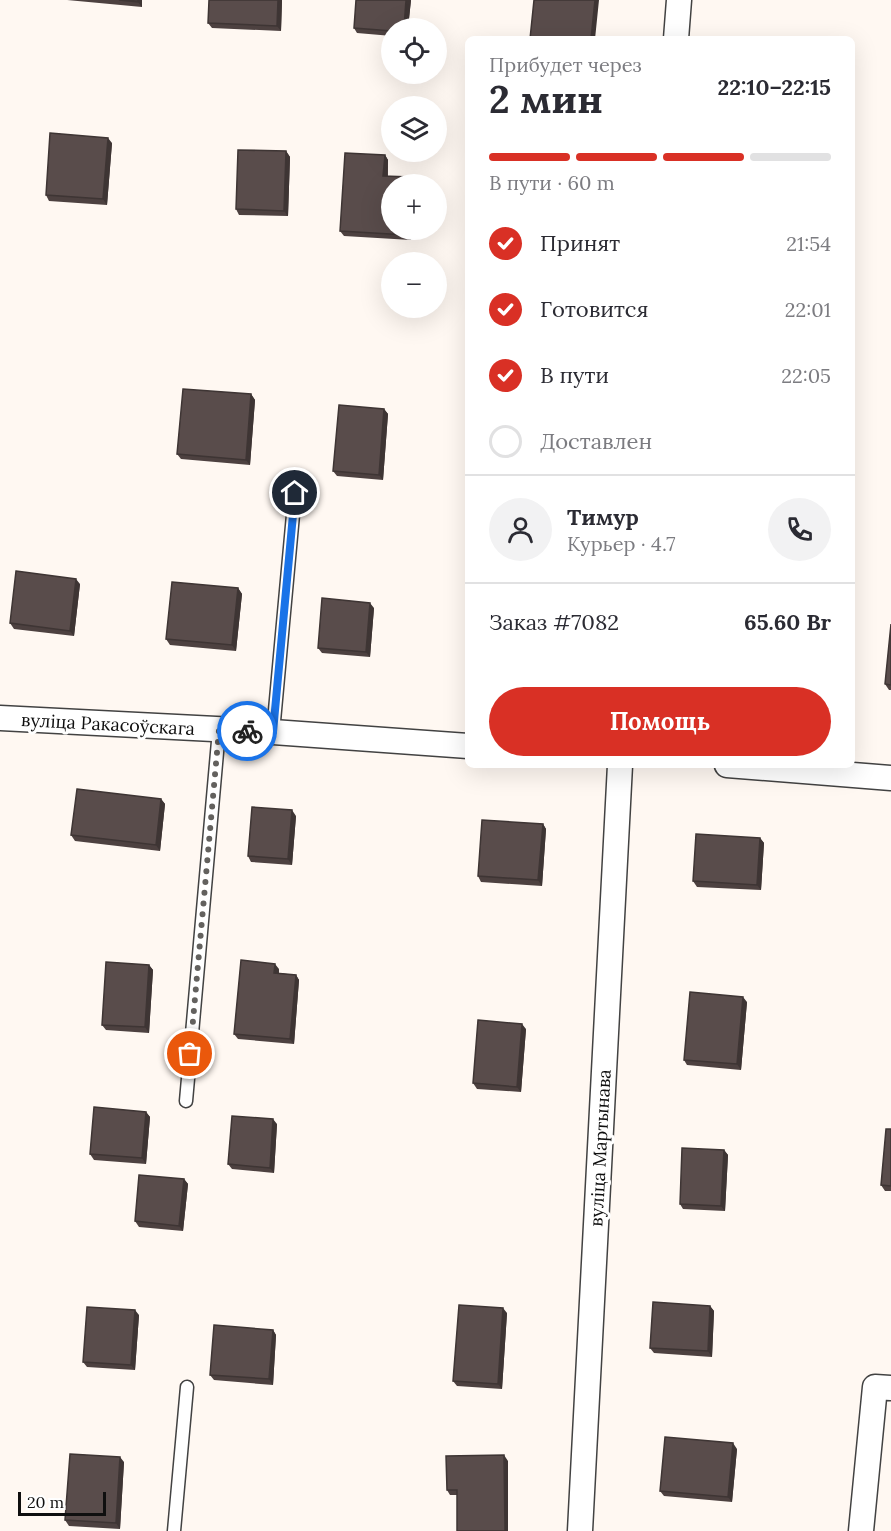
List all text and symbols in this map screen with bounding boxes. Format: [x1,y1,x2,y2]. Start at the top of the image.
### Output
map controls [381,18,447,318]
button: locate [381,18,447,84]
text: Прибудет через [489,52,642,77]
text: 22:10–22:15 [718,73,831,101]
text: 2 мин [489,74,603,124]
button: layers [381,96,447,162]
text: В пути · 60 m [489,170,615,195]
button: + [381,174,447,240]
icon: check [489,227,522,260]
text: Принят [540,229,620,257]
text: 21:54 [786,231,831,256]
button: − [381,252,447,318]
icon: check [489,293,522,326]
text: Готовится [540,295,649,323]
text: 22:01 [785,297,831,322]
icon: check [489,359,522,392]
text: В пути [540,361,609,389]
text: 22:05 [781,363,831,388]
text: Доставлен [540,427,652,455]
pin [269,467,320,518]
icon: home [278,476,311,509]
button: person [489,498,552,561]
button: phone [768,498,831,561]
text: Тимур [567,503,639,531]
text: Курьер · 4.7 [567,531,675,556]
text: Заказ #7082 [489,608,619,636]
text: 65.60 Br [744,608,831,636]
button: Помощь [489,687,831,756]
courier [217,701,277,761]
street label: вуліца Ракасоўскага [21,708,195,740]
icon: bike [231,715,264,748]
pin [164,1028,215,1079]
icon: bag [173,1037,206,1070]
street label: вуліца Мартынава [584,1069,616,1227]
scale bar [18,1489,106,1516]
text: 20 m [27,1492,64,1512]

